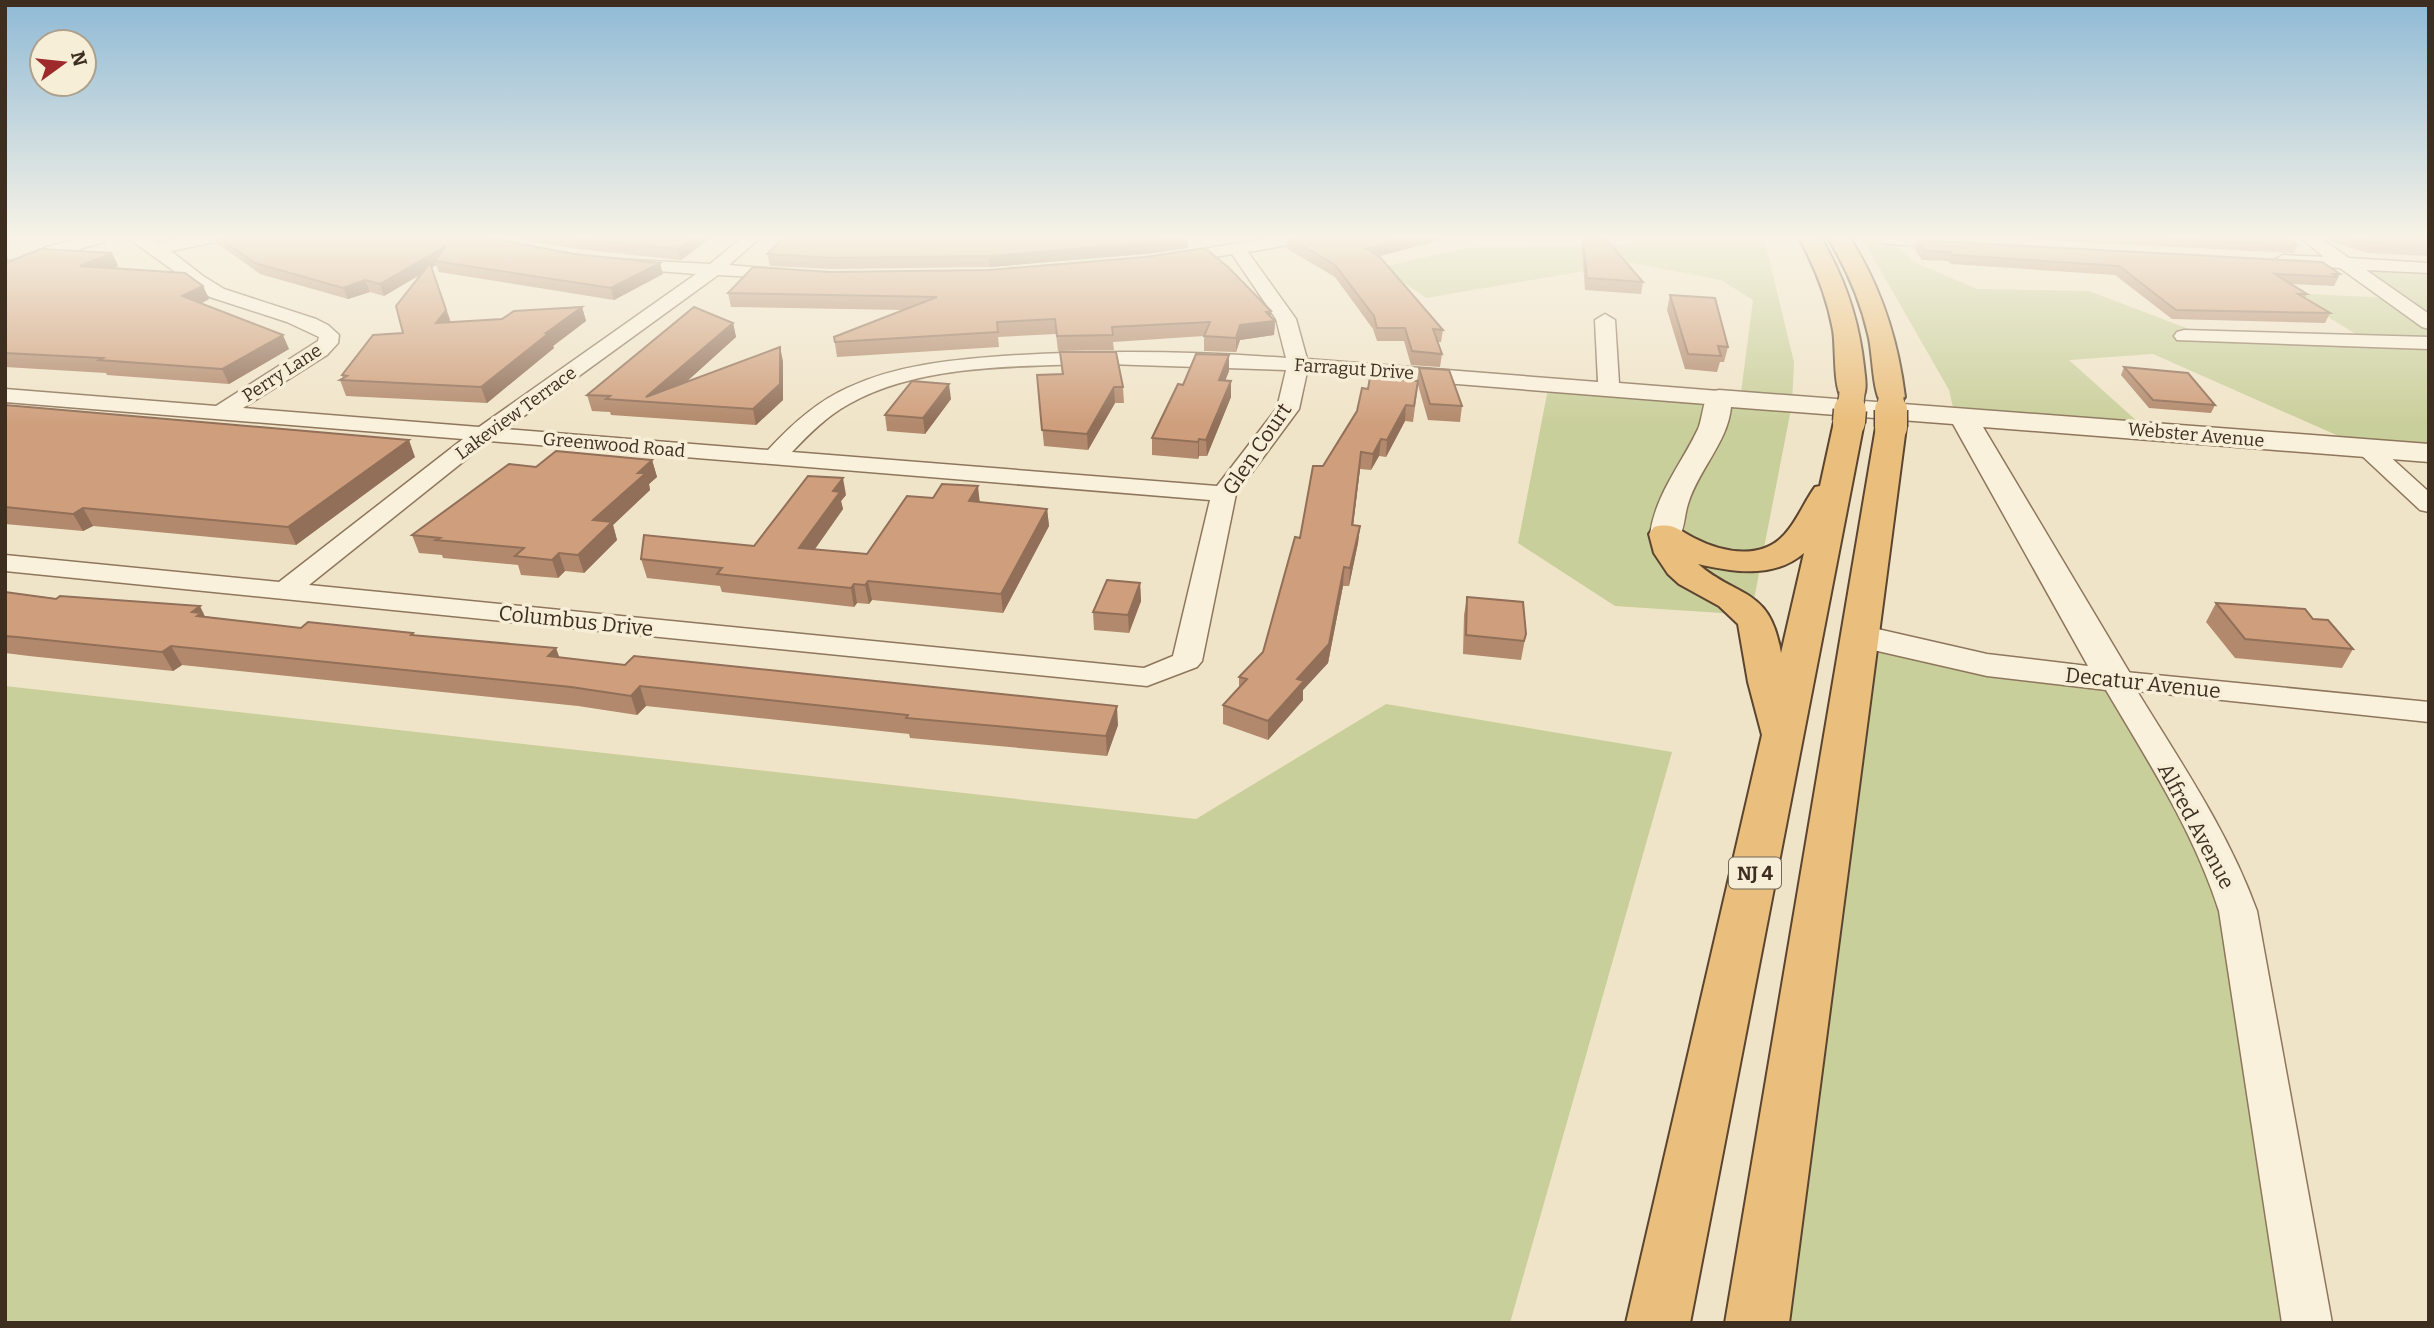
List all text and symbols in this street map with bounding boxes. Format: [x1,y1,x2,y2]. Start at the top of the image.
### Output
north arrow [28,28,98,98]
text: N [66,49,92,69]
street label: Perry Lane [238,339,326,407]
street label: Farragut Drive [1293,354,1415,384]
street label: Lakeview Terrace [451,362,581,464]
street label: Glen Court [1217,398,1297,500]
street label: Webster Avenue [2127,418,2265,452]
street label: Greenwood Road [542,428,686,462]
street label: Columbus Drive [497,600,655,642]
street label: Decatur Avenue [2064,662,2222,704]
street label: Alfred Avenue [2152,759,2240,893]
road number: NJ 4 [1729,858,1781,888]

